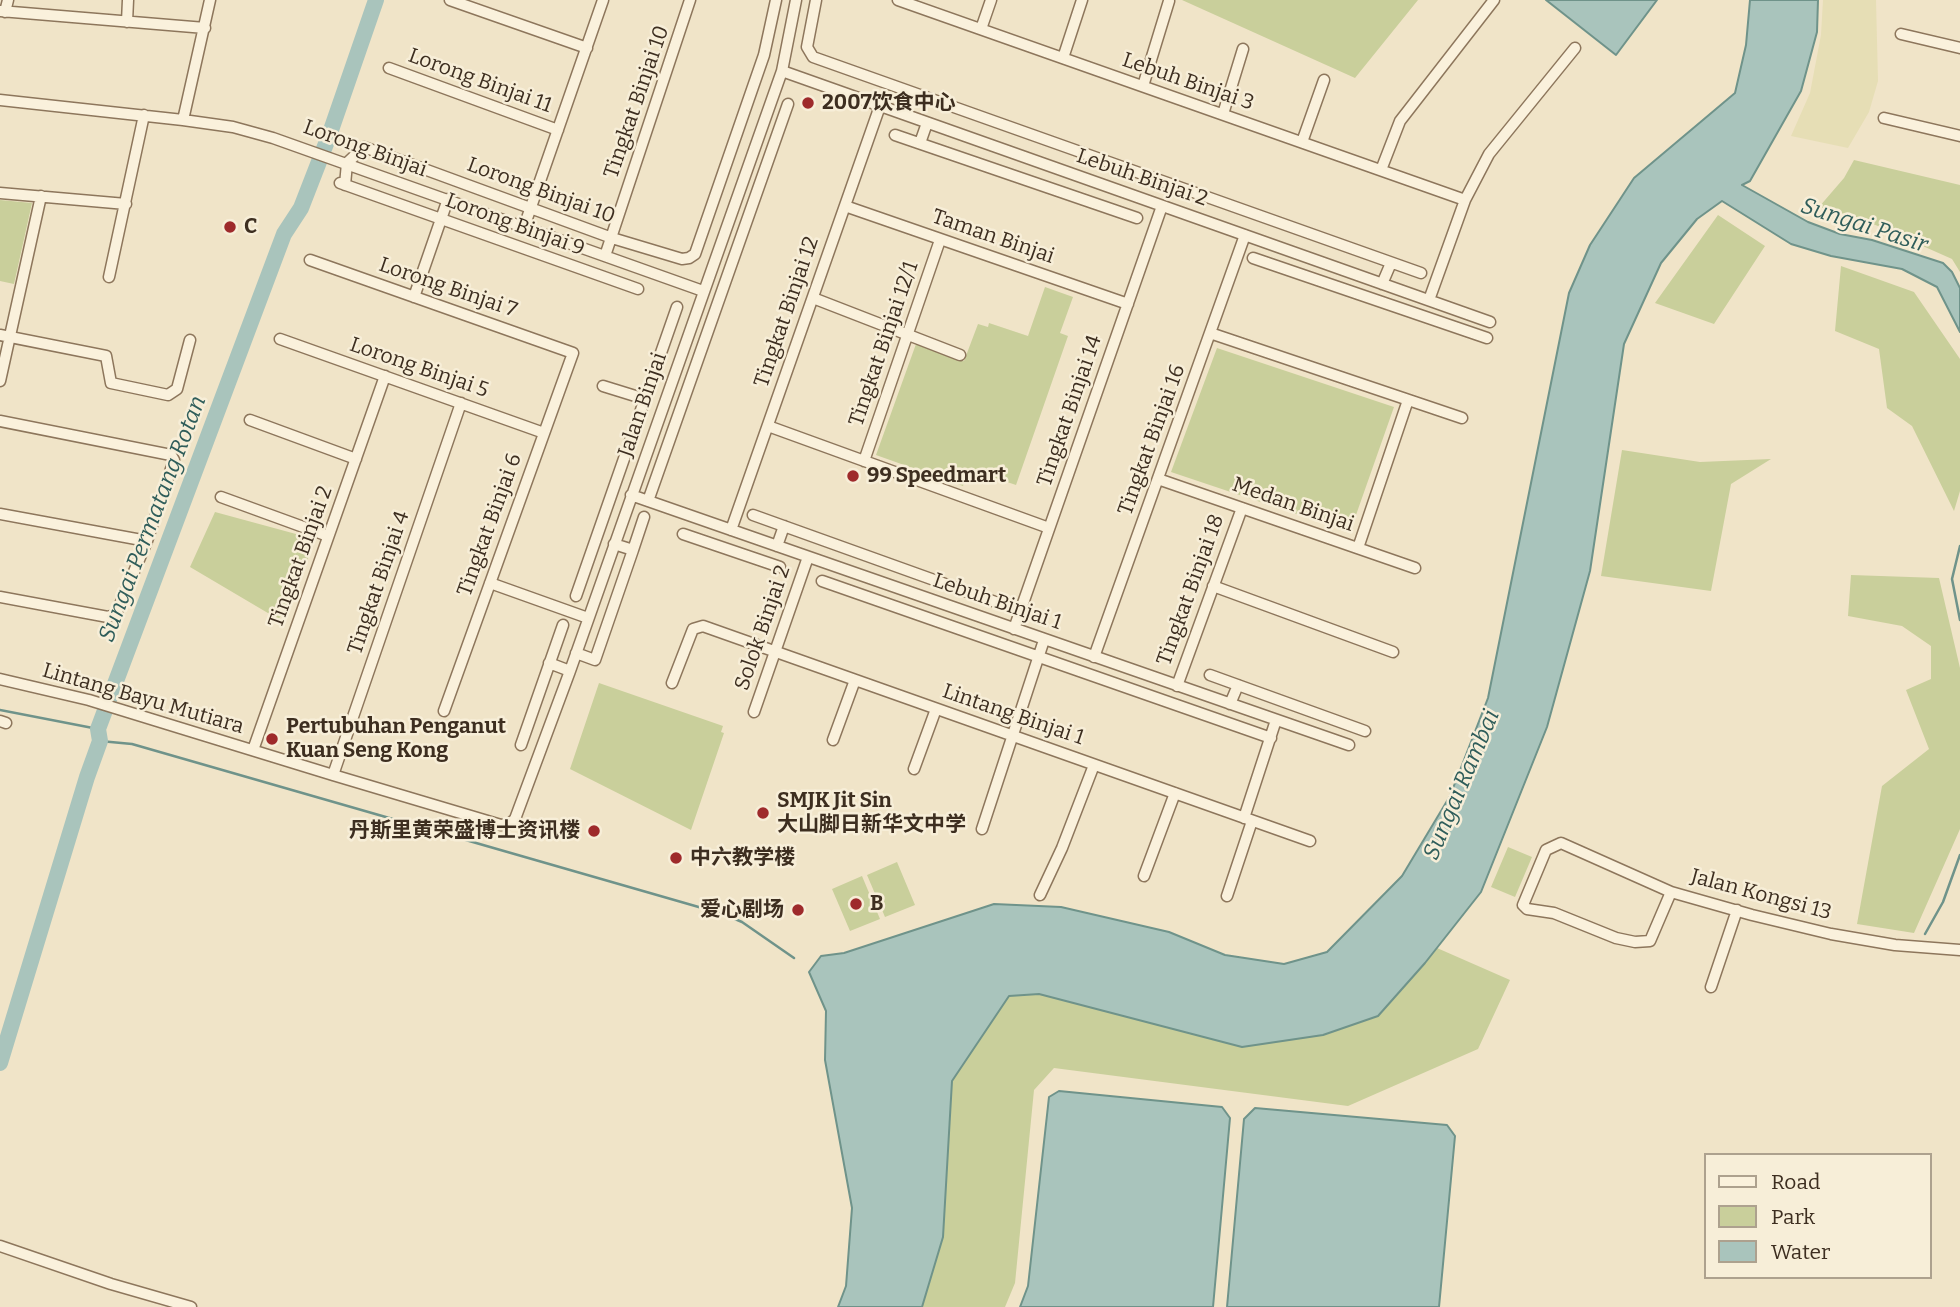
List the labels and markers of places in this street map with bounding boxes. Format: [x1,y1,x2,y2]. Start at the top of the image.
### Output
place label: 2007饮食中心 [822,90,956,116]
marker: 2007饮食中心 [800,95,816,111]
place label: C [244,214,257,240]
marker: C [222,219,238,235]
place label: 99 Speedmart [867,463,1006,489]
marker: 99 Speedmart [845,468,861,484]
place label: Pertubuhan Penganut Kuan Seng Kong [286,714,506,764]
marker: Pertubuhan Penganut Kuan Seng Kong [264,731,280,747]
place label: SMJK Jit Sin 大山脚日新华文中学 [777,788,966,838]
marker: SMJK Jit Sin 大山脚日新华文中学 [755,805,771,821]
place label: 丹斯里黄荣盛博士资讯楼 [349,818,580,844]
marker: 丹斯里黄荣盛博士资讯楼 [586,823,602,839]
place label: 中六教学楼 [690,845,795,871]
marker: 中六教学楼 [668,850,684,866]
place label: B [870,891,884,917]
marker: B [848,896,864,912]
place label: 爱心剧场 [700,897,784,923]
marker: 爱心剧场 [790,902,806,918]

